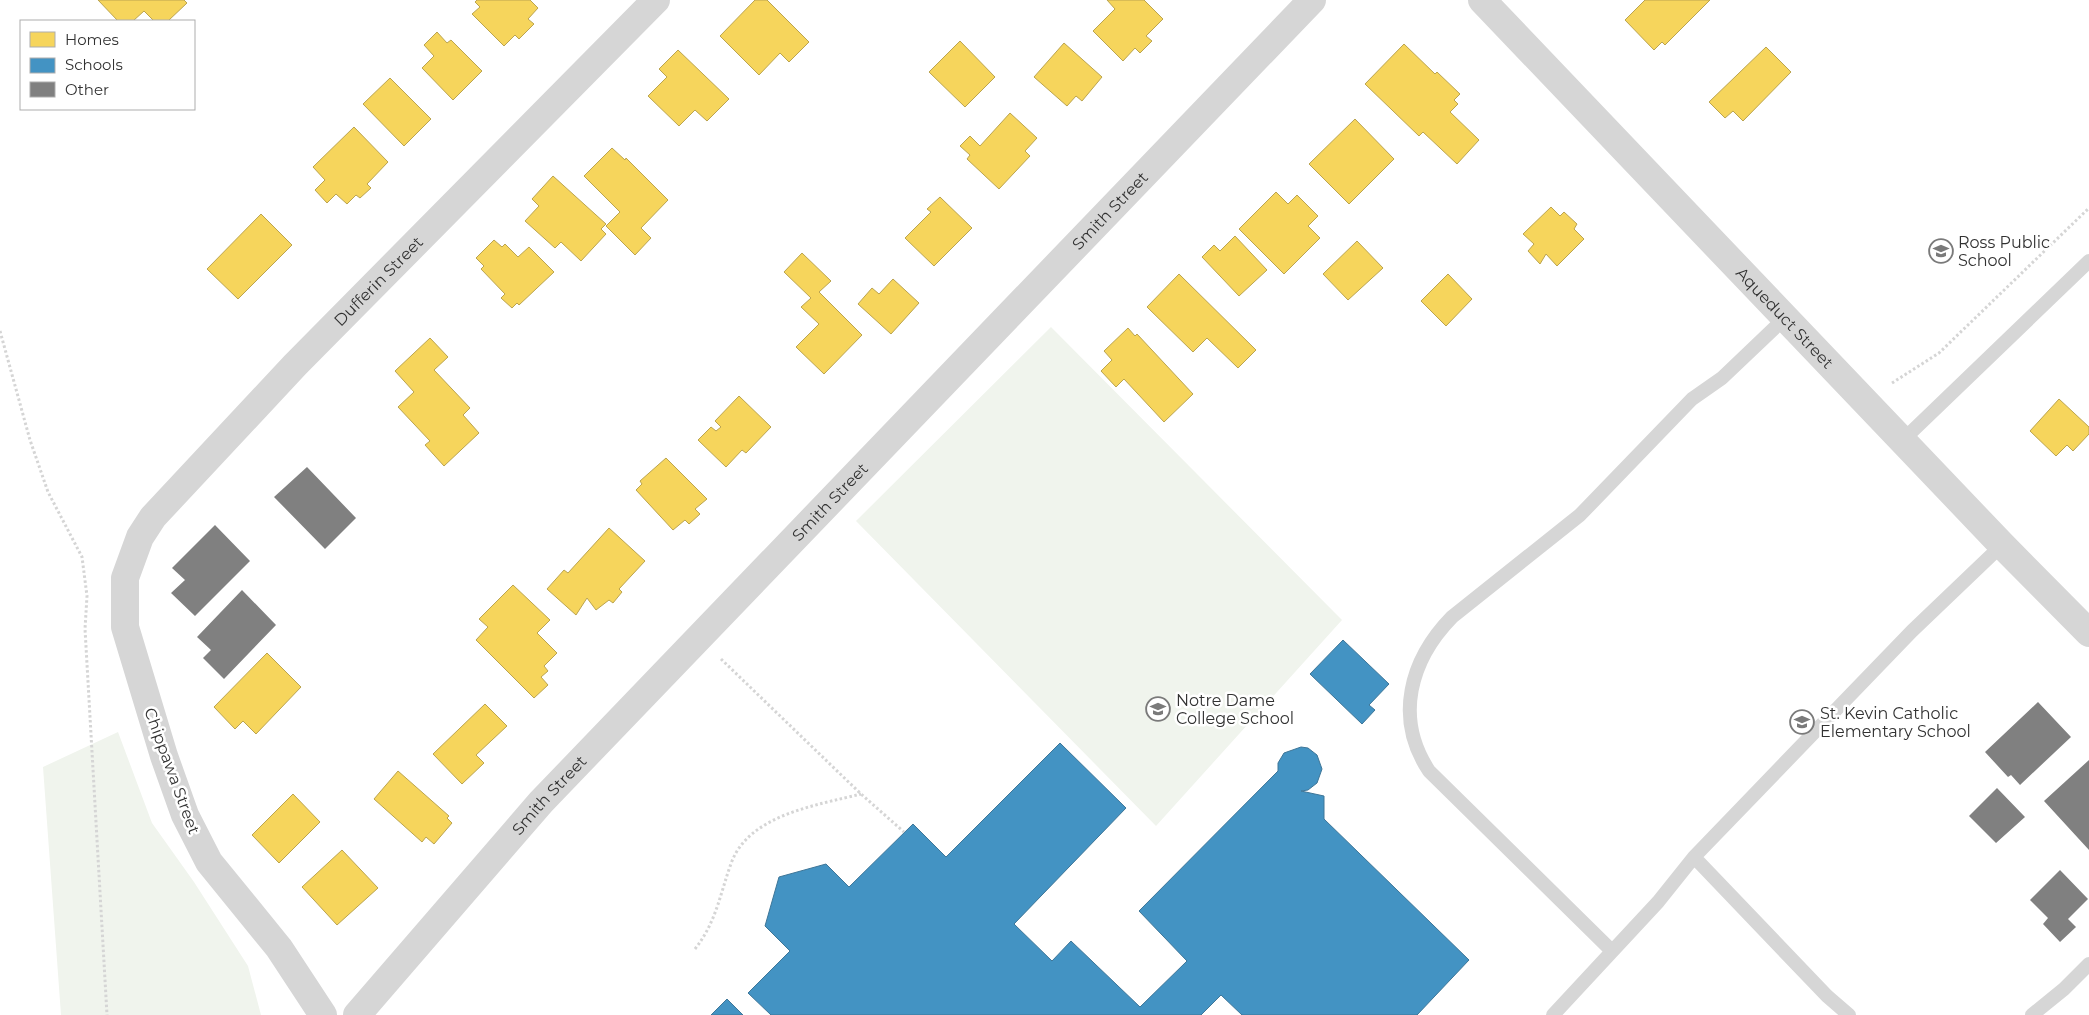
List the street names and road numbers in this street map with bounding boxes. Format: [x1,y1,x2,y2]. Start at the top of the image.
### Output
street label: Smith Street [1068,167,1152,253]
street label: Dufferin Street [330,232,427,330]
street label: Aqueduct Street [1732,263,1838,372]
street label: Smith Street [788,458,872,545]
street label: Chippawa Street [140,705,204,837]
street label: Smith Street [508,751,590,838]

